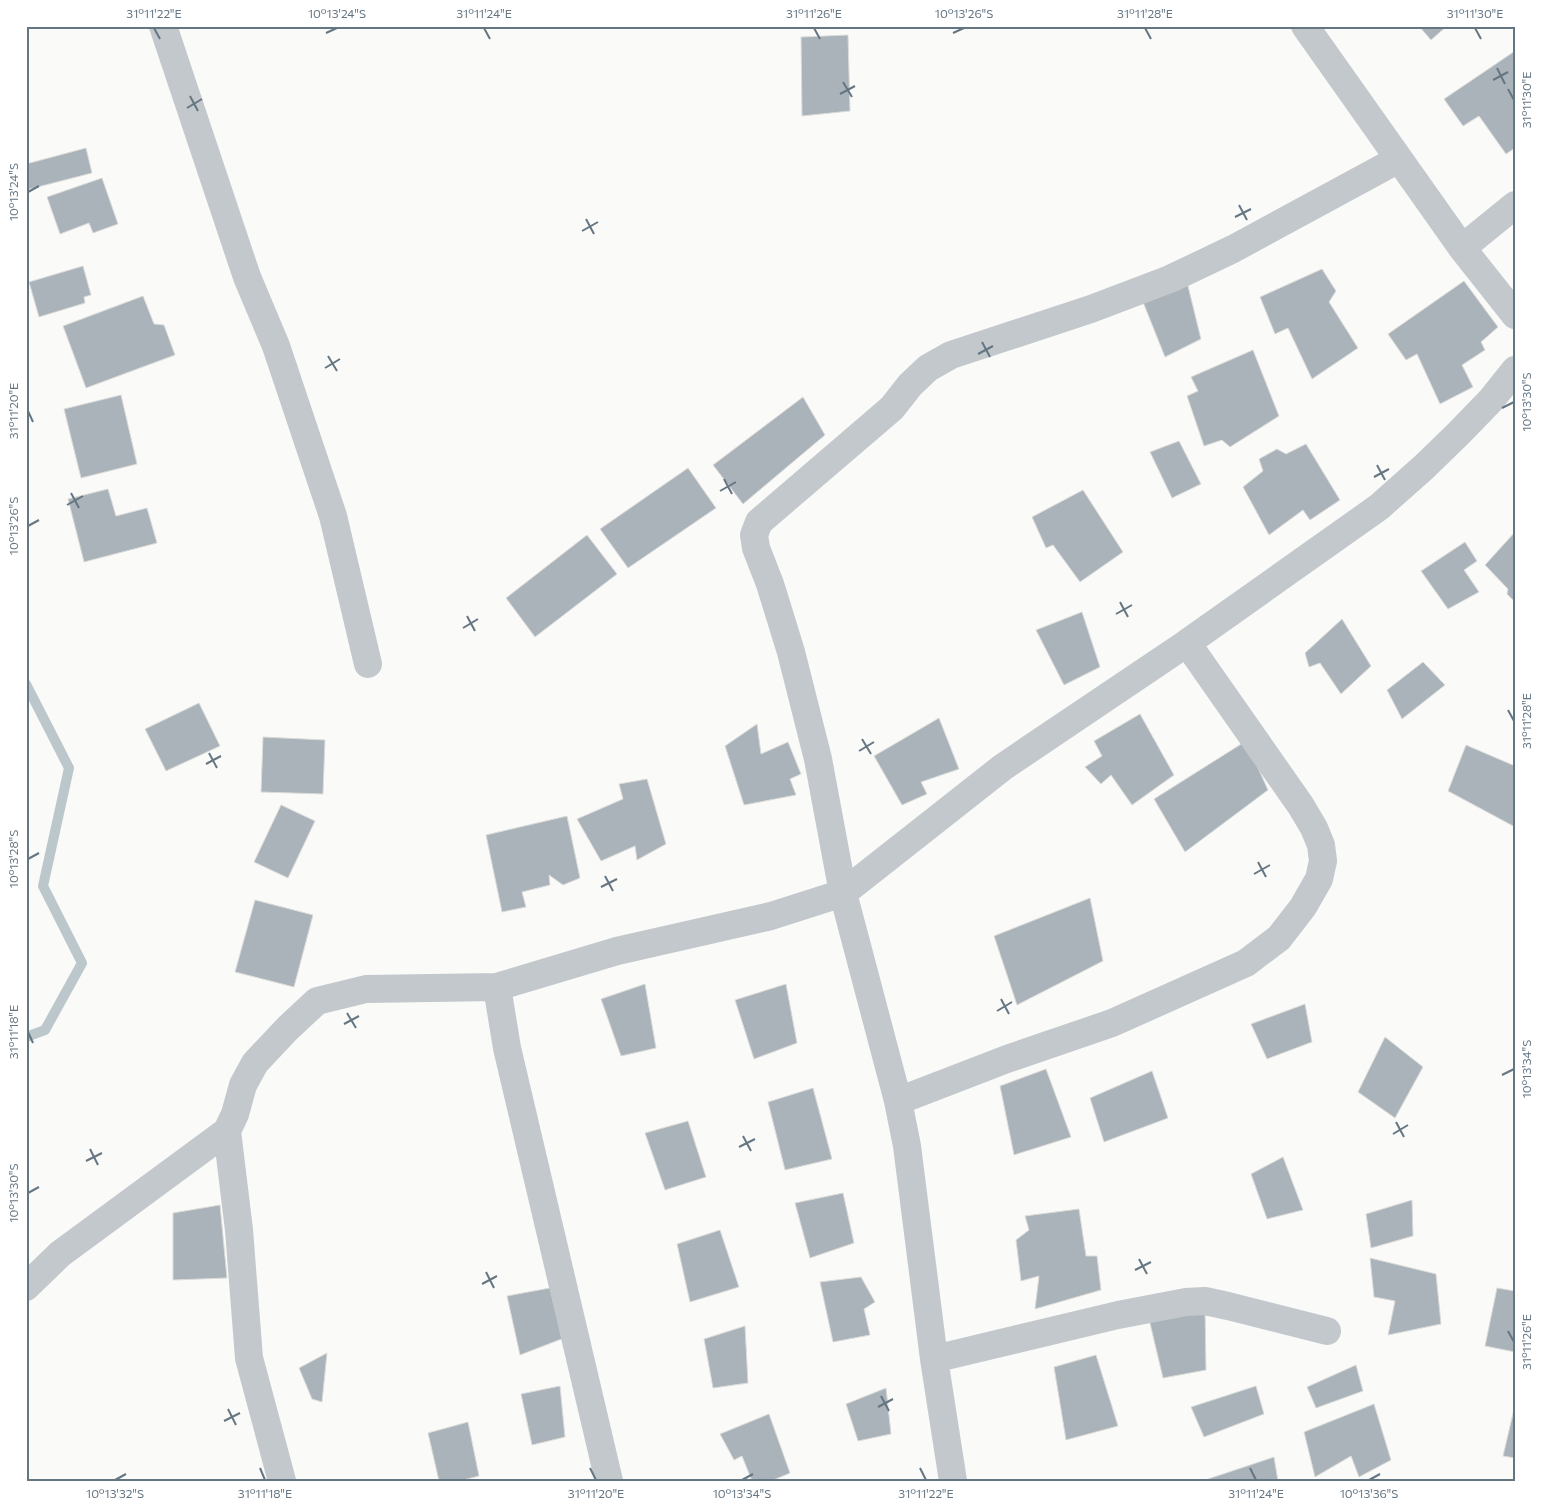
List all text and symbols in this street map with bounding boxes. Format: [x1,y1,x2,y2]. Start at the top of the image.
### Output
text: 31°11'22"E [126,6,182,20]
text: 10°13'24"S [308,6,366,20]
text: 31°11'24"E [456,6,512,20]
text: 31°11'26"E [786,6,842,20]
text: 10°13'26"S [935,6,993,20]
text: 31°11'28"E [1117,6,1173,20]
text: 31°11'30"E [1447,6,1503,20]
text: 31°11'30"E [1519,72,1533,128]
text: 10°13'24"S [6,163,20,221]
text: 10°13'30"S [1519,372,1533,432]
text: 31°11'20"E [6,383,20,439]
text: 10°13'26"S [6,497,20,555]
text: 31°11'28"E [1519,693,1533,749]
text: 10°13'28"S [6,830,20,888]
text: 31°11'18"E [6,1005,20,1059]
text: 10°13'34"S [1519,1040,1533,1098]
text: 10°13'30"S [6,1163,20,1223]
text: 31°11'26"E [1519,1314,1533,1370]
text: 10°13'32"S [86,1486,144,1500]
text: 31°11'18"E [238,1486,292,1500]
text: 31°11'20"E [568,1486,624,1500]
text: 10°13'34"S [713,1486,771,1500]
text: 31°11'22"E [898,1486,954,1500]
text: 31°11'24"E [1228,1486,1284,1500]
text: 10°13'36"S [1340,1486,1398,1500]

